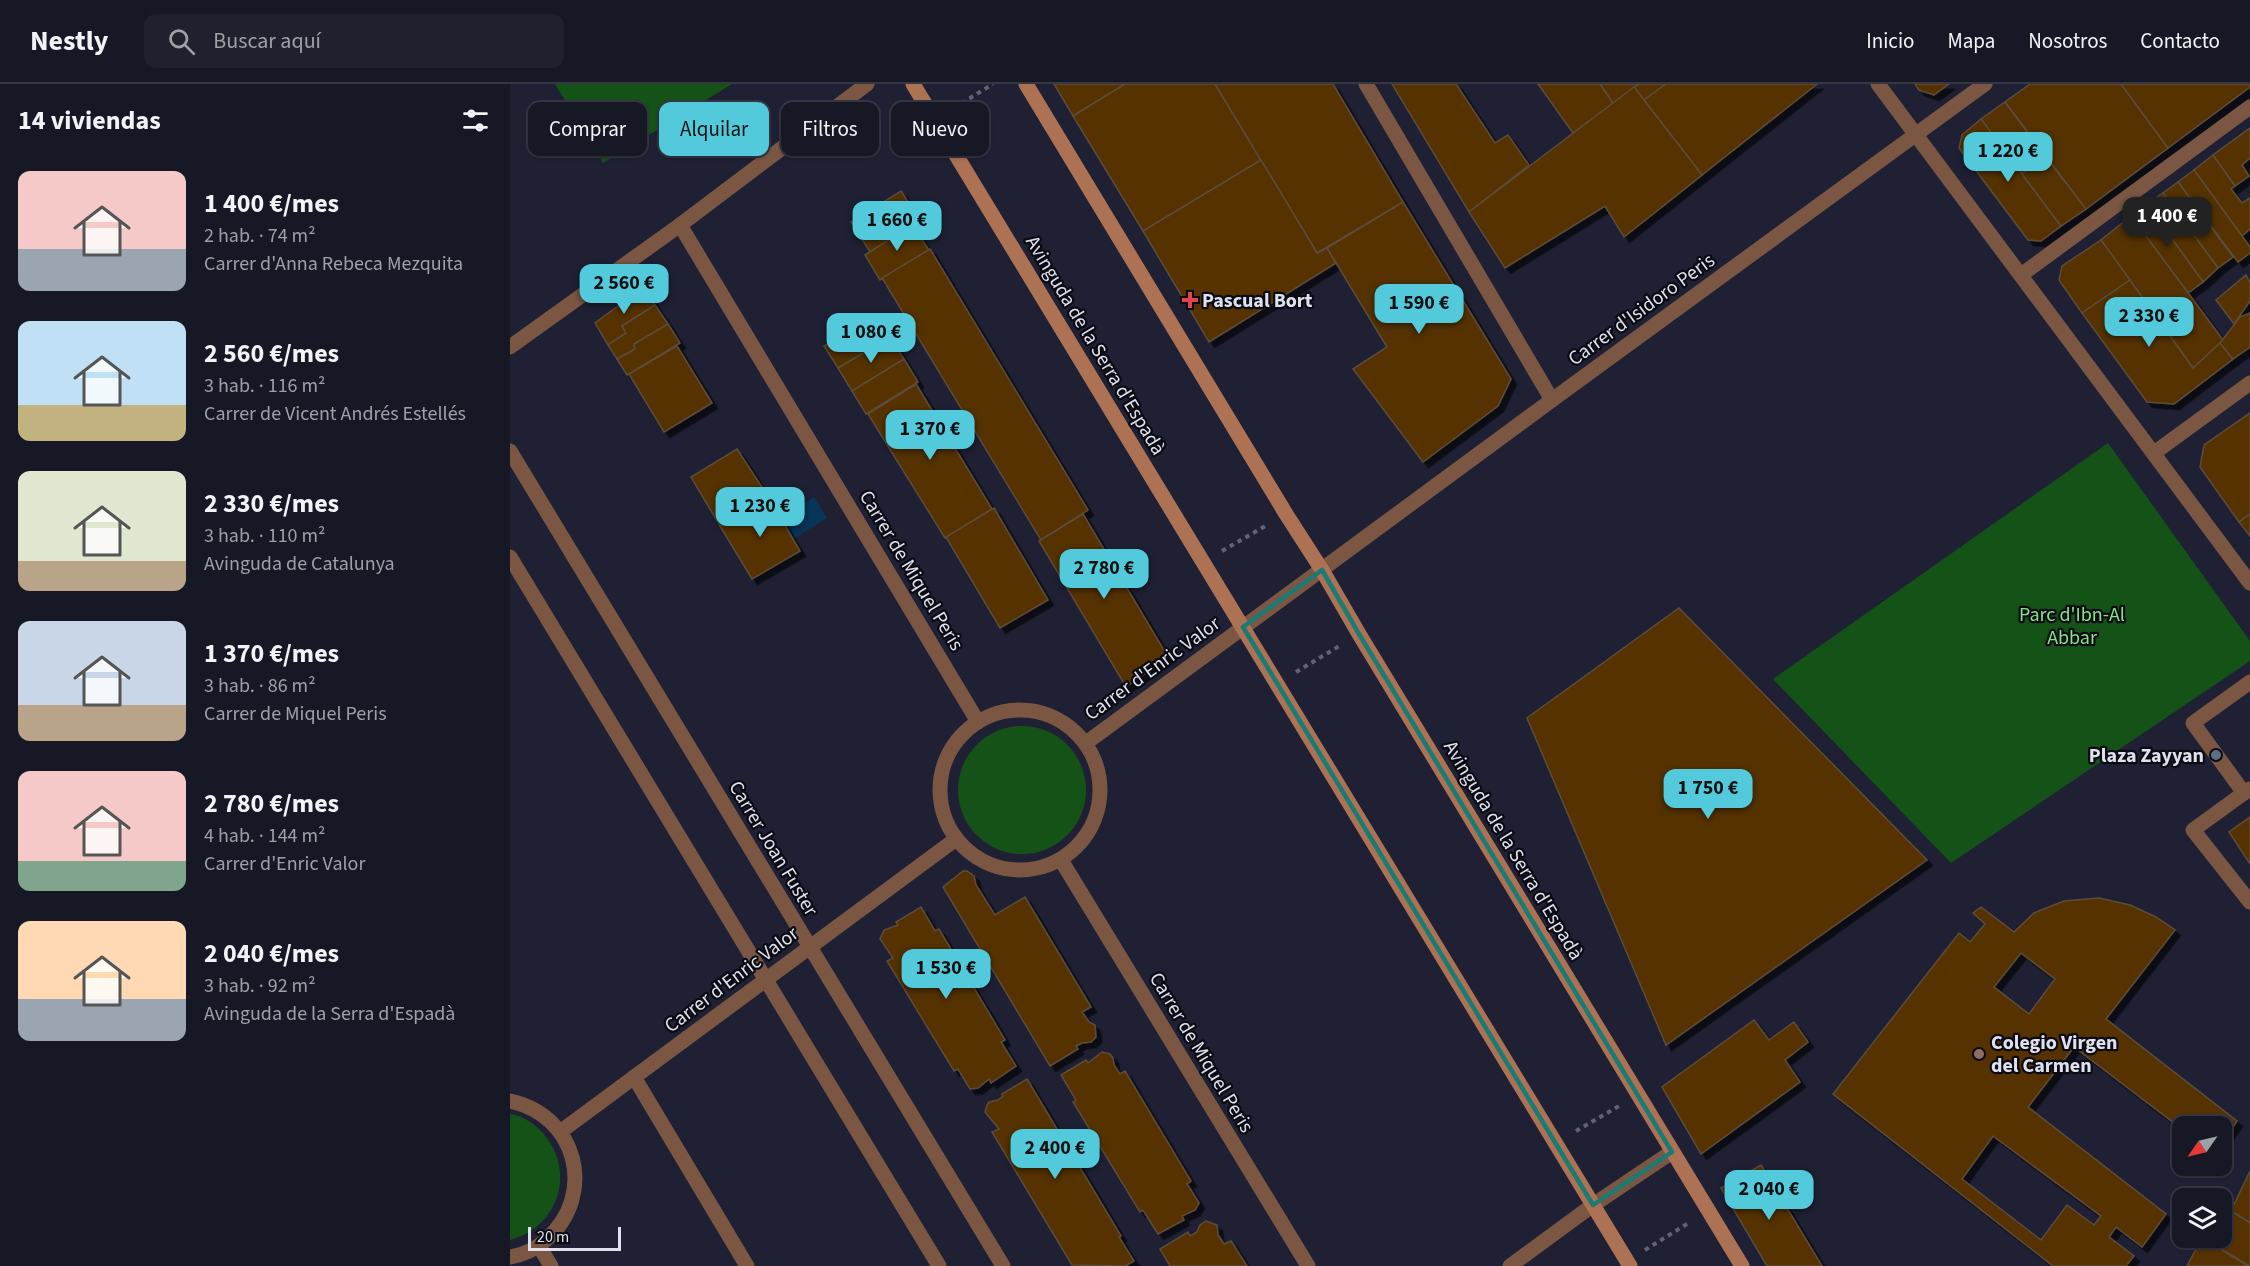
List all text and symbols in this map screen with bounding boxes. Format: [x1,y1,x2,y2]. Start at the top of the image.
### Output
search box [144,14,564,68]
text: Nestly [30,21,108,61]
icon: search [165,25,198,58]
text: Buscar aquí [213,25,321,57]
text: Inicio [1866,26,1914,56]
text: Mapa [1947,26,1995,56]
text: Nosotros [2028,26,2107,56]
text: Contacto [2140,26,2220,56]
text: 14 viviendas [18,102,161,139]
chip: Comprar [528,102,647,156]
chip: Alquilar [659,102,769,156]
chip: Filtros [781,102,879,156]
chip: Nuevo [891,102,989,156]
icon: filters [459,104,492,137]
pin: 1 220 € [1953,132,2063,183]
text: 1 220 € [1978,137,2038,165]
text: 1 400 €/mes [204,185,339,222]
icon: home [66,195,138,267]
pin: 1 400 € [2112,197,2222,248]
pin: 1 660 € [842,201,952,252]
text: 1 400 € [2137,202,2197,230]
text: 1 660 € [867,206,927,234]
text: 2 hab. · 74 m² [204,222,316,250]
street label: Avinguda de la Serra d'Espadà [1018,231,1172,460]
street label: Carrer d'Isidoro Peris [1562,247,1721,373]
text: Carrer d'Anna Rebeca Mezquita [204,250,463,278]
pin: 2 560 € [569,264,679,315]
text: 2 560 € [594,269,654,297]
pin: 1 590 € [1364,284,1474,335]
place label: Pascual Bort [1202,287,1313,315]
text: 1 590 € [1389,289,1449,317]
marker: Pascual Bort [1183,293,1197,307]
pin: 2 330 € [2094,297,2204,348]
text: 2 330 € [2119,302,2179,330]
pin: 1 080 € [816,313,926,364]
text: 1 080 € [841,318,901,346]
text: 2 560 €/mes [204,335,339,372]
icon: home [66,345,138,417]
text: 3 hab. · 116 m² [204,372,325,400]
text: Carrer de Vicent Andrés Estellés [204,400,466,428]
pin: 1 370 € [875,410,985,461]
text: 1 370 € [900,415,960,443]
text: 2 330 €/mes [204,485,339,522]
street label: Carrer de Miquel Peris [852,485,970,656]
pin: 1 230 € [705,487,815,538]
text: 1 230 € [730,492,790,520]
icon: home [66,495,138,567]
text: 3 hab. · 110 m² [204,522,325,550]
pin: 2 780 € [1049,549,1159,600]
text: Avinguda de Catalunya [204,550,395,578]
text: 2 780 € [1074,554,1134,582]
park label: Parc d'Ibn-Al Abbar [2019,601,2125,652]
street label: Carrer d'Enric Valor [1079,610,1226,728]
text: 1 370 €/mes [204,635,339,672]
icon: home [66,645,138,717]
text: 3 hab. · 86 m² [204,672,316,700]
text: Carrer de Miquel Peris [204,700,387,728]
street label: Avinguda de la Serra d'Espadà [1436,736,1590,965]
place label: Plaza Zayyan [2089,742,2204,770]
marker: Plaza Zayyan [2209,748,2223,762]
pin: 1 750 € [1653,769,1763,820]
text: 1 750 € [1678,774,1738,802]
street label: Carrer Joan Fuster [722,776,825,921]
text: 2 780 €/mes [204,785,339,822]
icon: home [66,795,138,867]
text: 4 hab. · 144 m² [204,822,325,850]
text: Carrer d'Enric Valor [204,850,365,878]
street label: Carrer d'Enric Valor [659,920,805,1040]
text: 2 040 €/mes [204,935,339,972]
icon: home [66,945,138,1017]
pin: 1 530 € [891,949,1001,1000]
text: 1 530 € [916,954,976,982]
street label: Carrer de Miquel Peris [1142,967,1260,1138]
text: 3 hab. · 92 m² [204,972,316,1000]
text: Avinguda de la Serra d'Espadà [204,1000,455,1028]
place label: Colegio Virgen del Carmen [1991,1029,2117,1080]
marker: Colegio Virgen del Carmen [1972,1047,1986,1061]
north arrow [2172,1116,2232,1176]
map controls [2172,1116,2232,1248]
pin: 2 400 € [1000,1129,1110,1180]
text: 2 400 € [1025,1134,1085,1162]
pin: 2 040 € [1714,1170,1824,1221]
text: 2 040 € [1739,1175,1799,1203]
button: layers [2172,1188,2232,1248]
scale bar [528,1224,621,1252]
text: 20 m [537,1226,569,1248]

